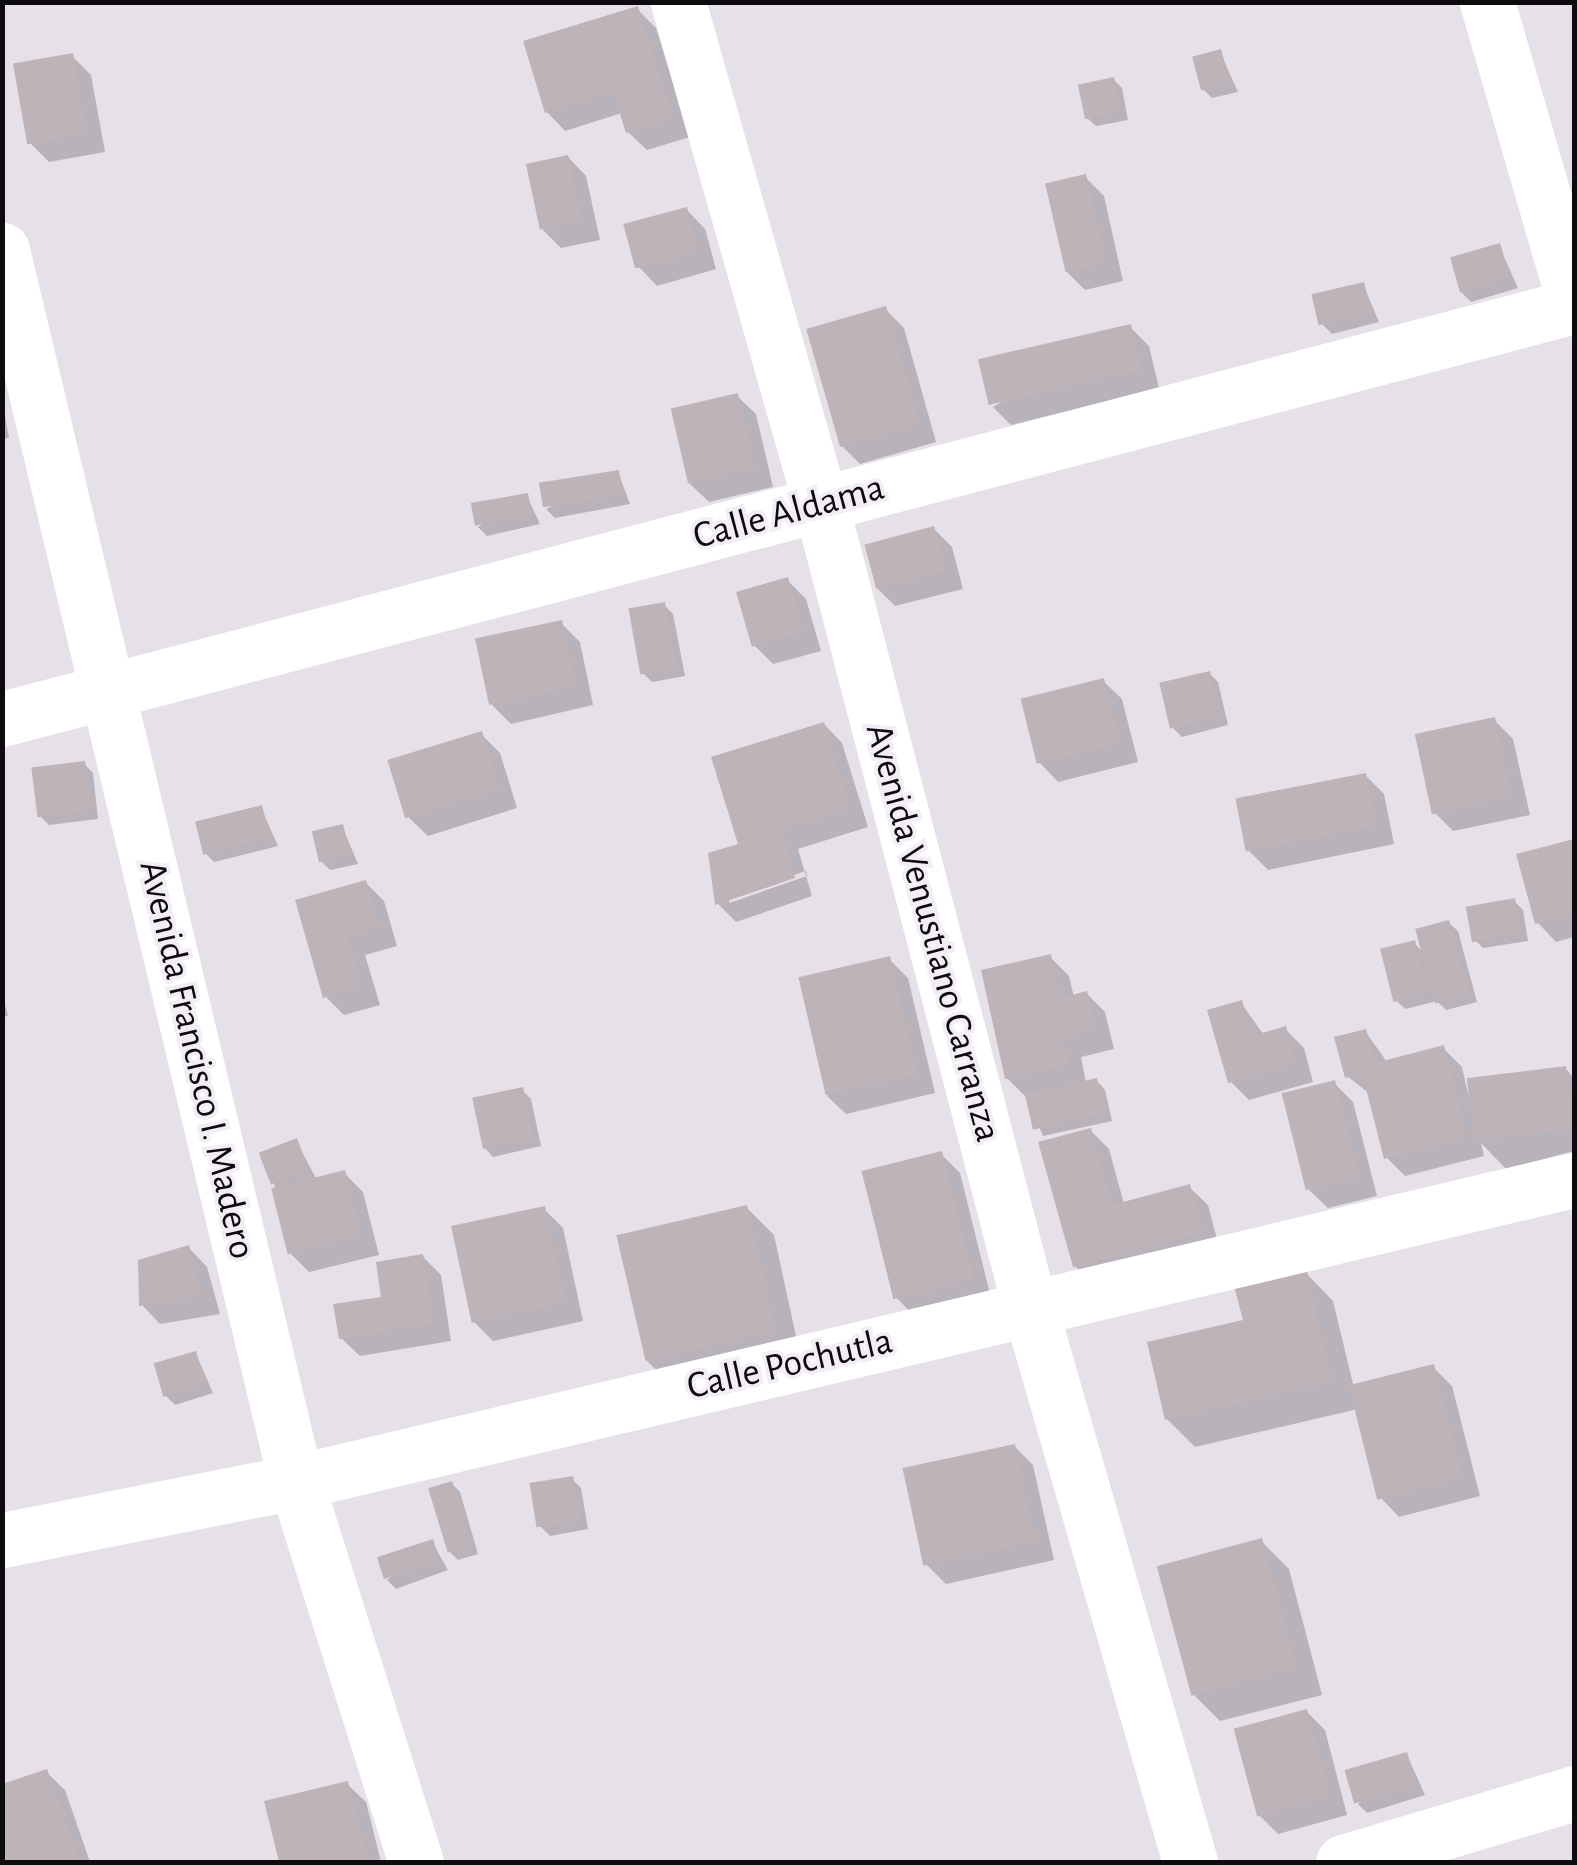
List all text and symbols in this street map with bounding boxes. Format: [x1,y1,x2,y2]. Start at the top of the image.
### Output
street label: Calle Aldama [688,466,890,560]
street label: Avenida Venustiano Carranza [854,719,1010,1147]
street label: Avenida Francisco I. Madero [128,857,264,1263]
street label: Calle Pochutla [683,1319,897,1411]

